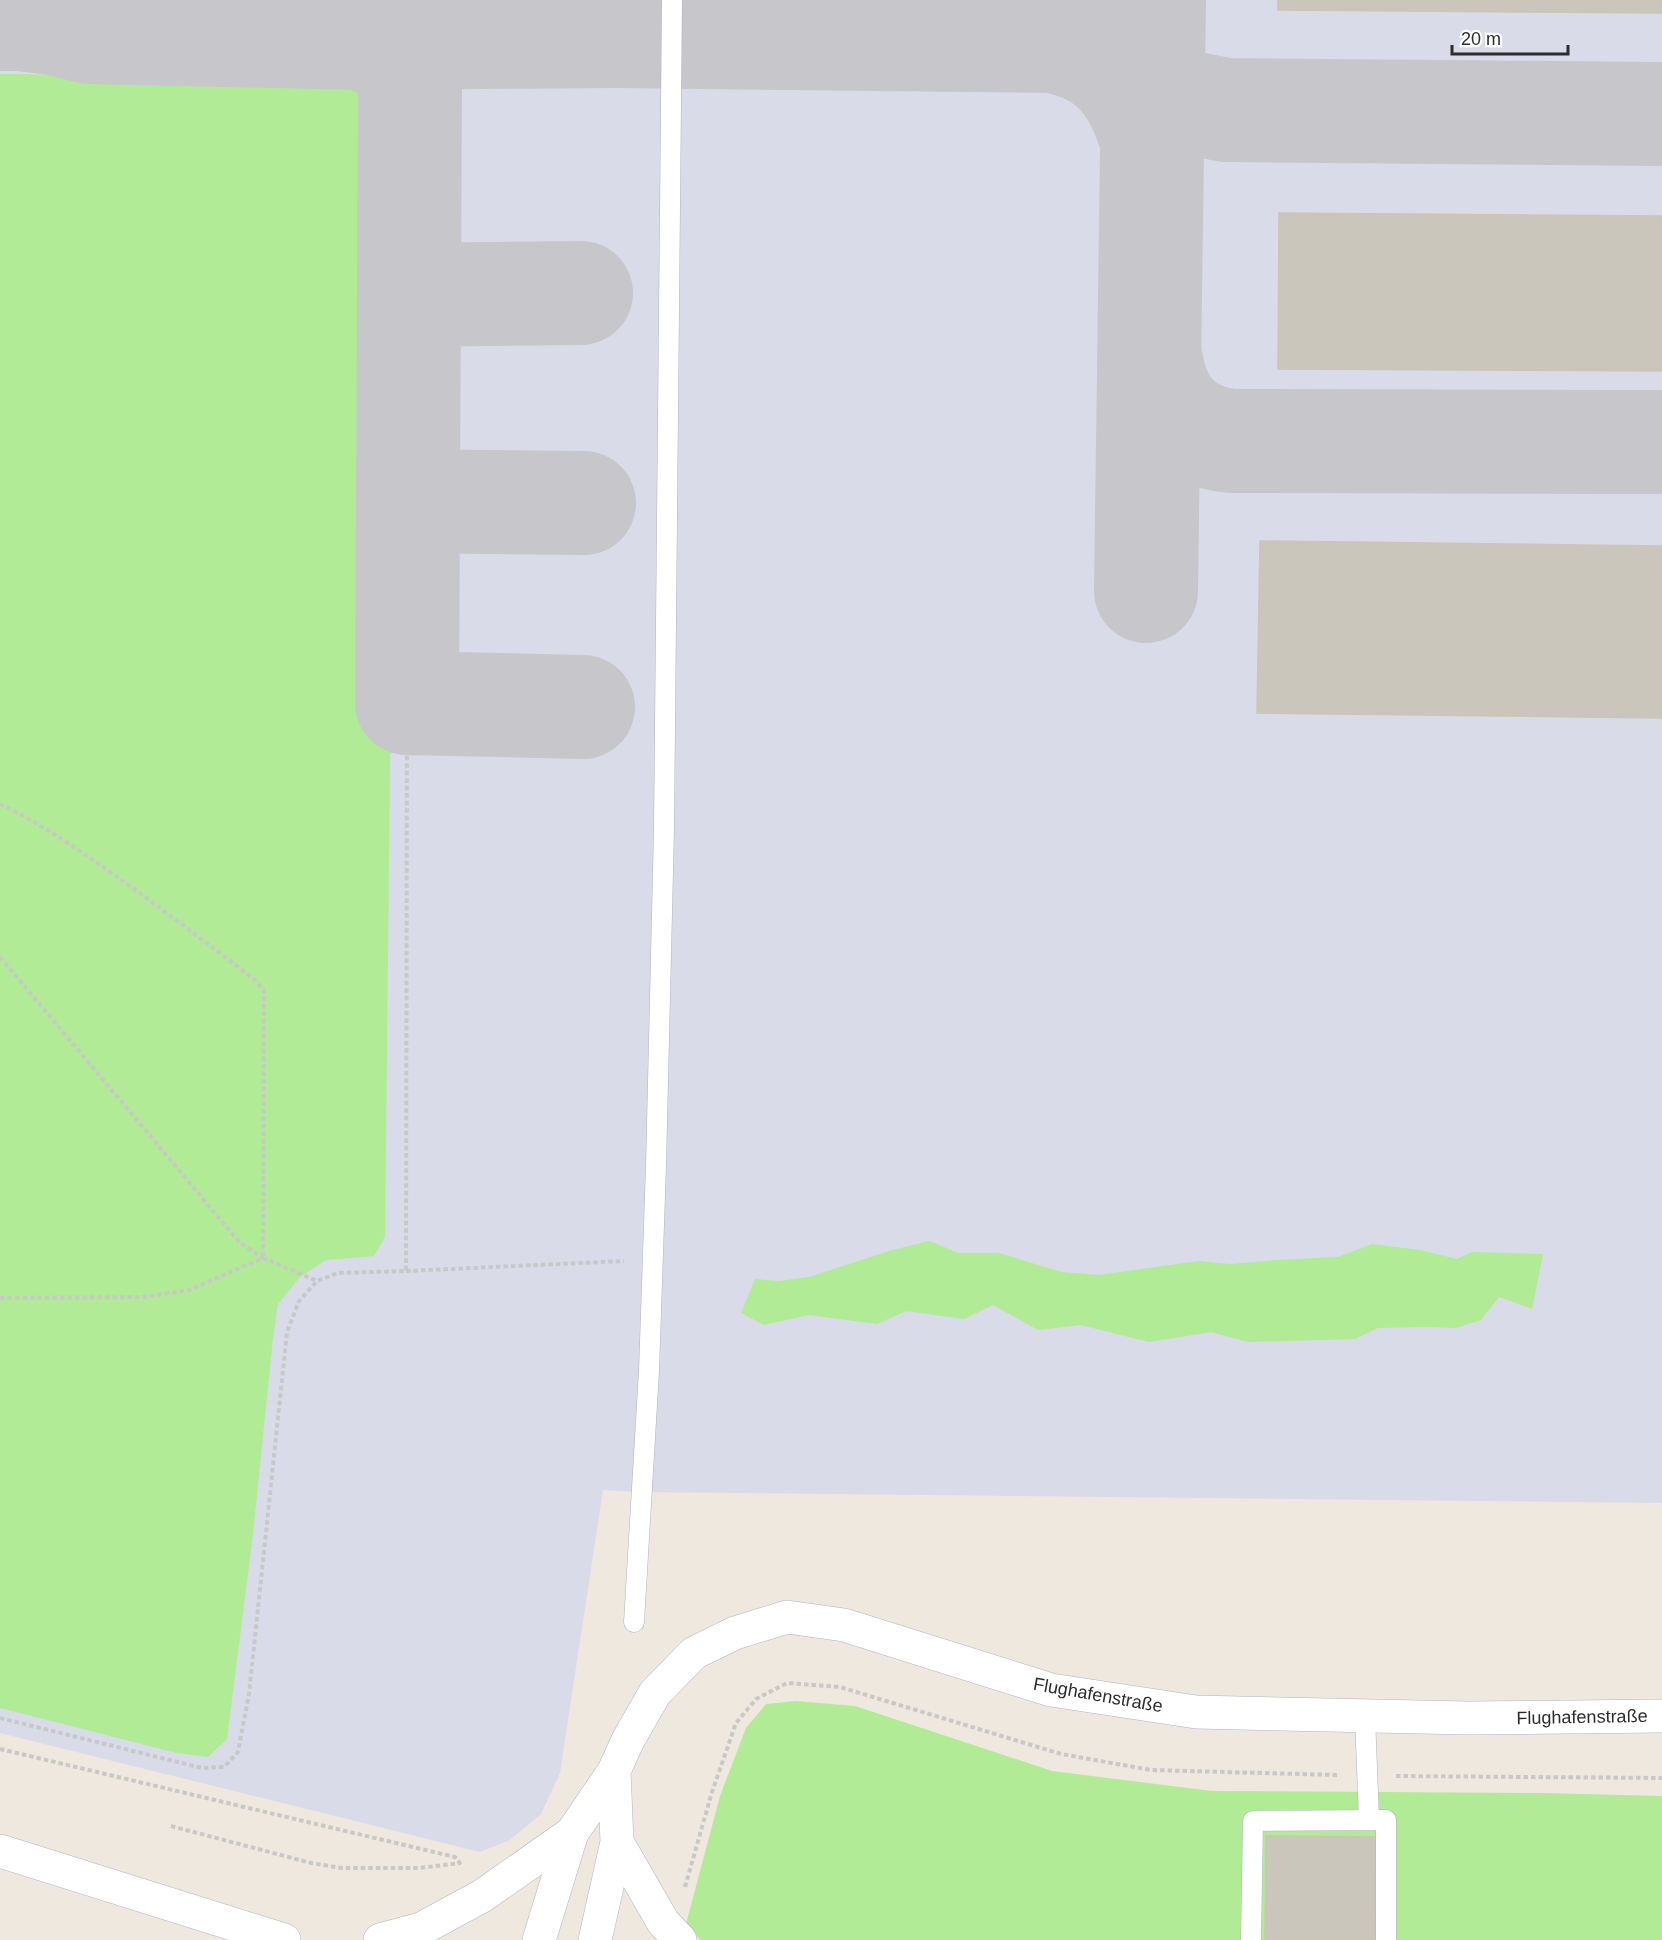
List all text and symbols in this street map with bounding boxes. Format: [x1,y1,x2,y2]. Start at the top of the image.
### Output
scale bar [1452,18,1568,56]
text: 20 m [1461,29,1501,49]
street label: Flughafenstraße [1032,1674,1164,1716]
street label: Flughafenstraße [1516,1706,1648,1728]

